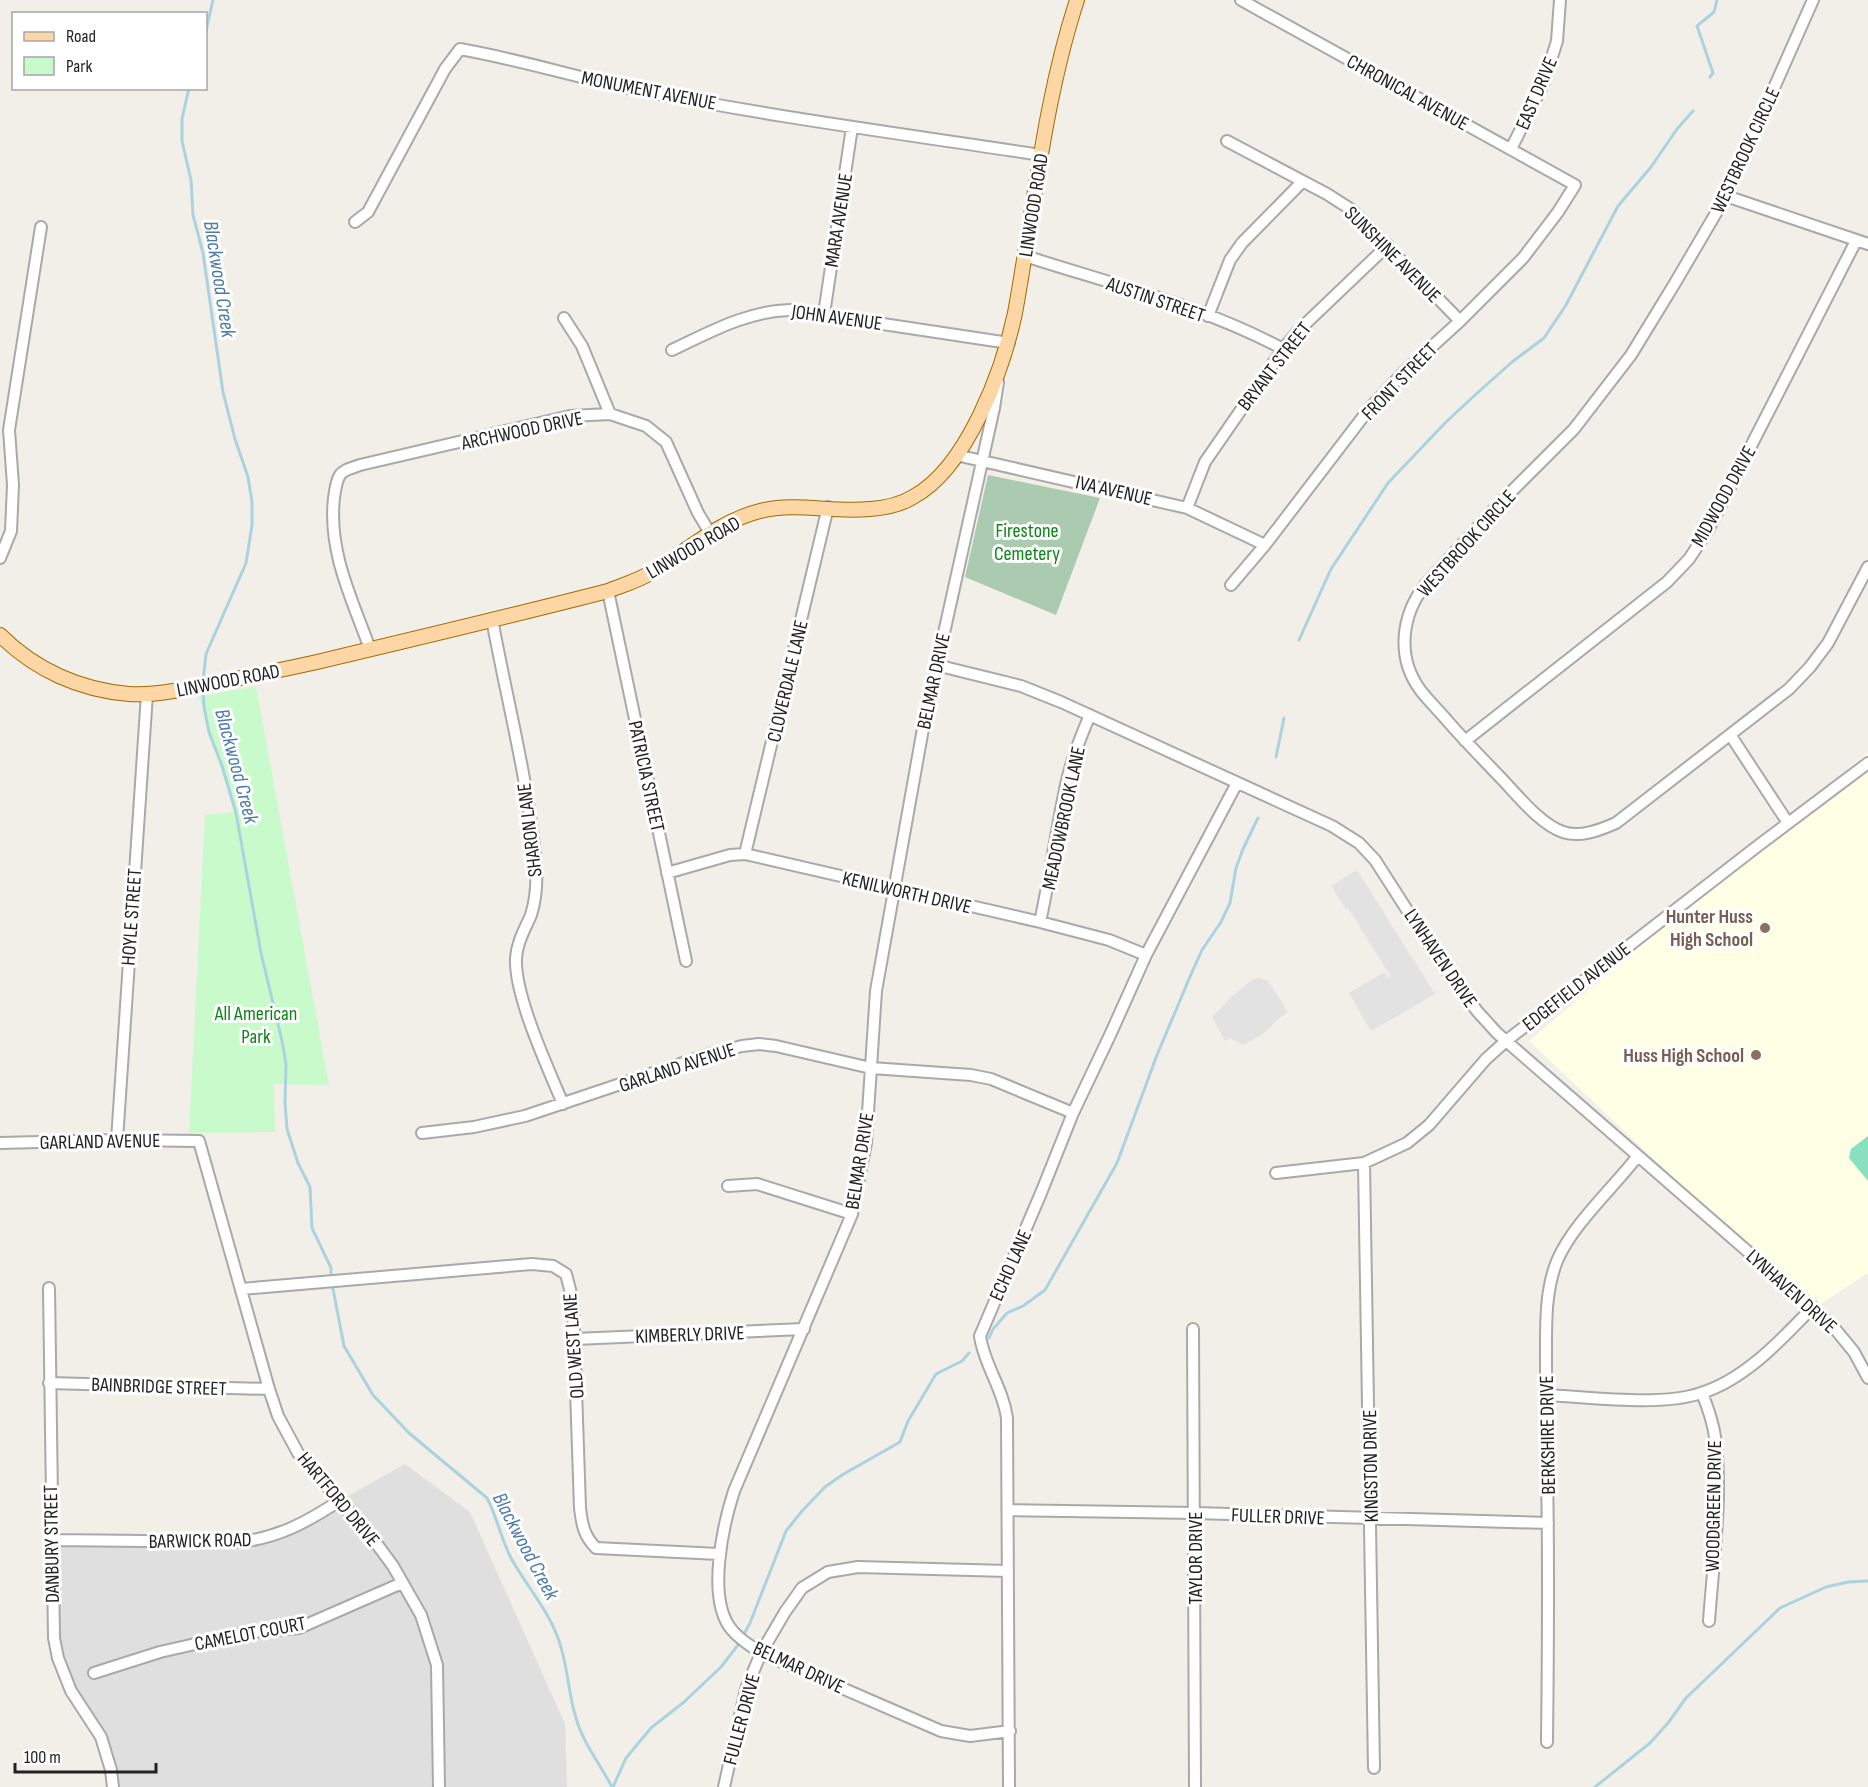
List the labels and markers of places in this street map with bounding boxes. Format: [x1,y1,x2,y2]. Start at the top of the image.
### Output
place label: Hunter Huss High School [1666,905,1753,952]
marker: Hunter Huss High School [1758,921,1772,935]
place label: Huss High School [1623,1044,1744,1068]
marker: Huss High School [1749,1048,1763,1062]

